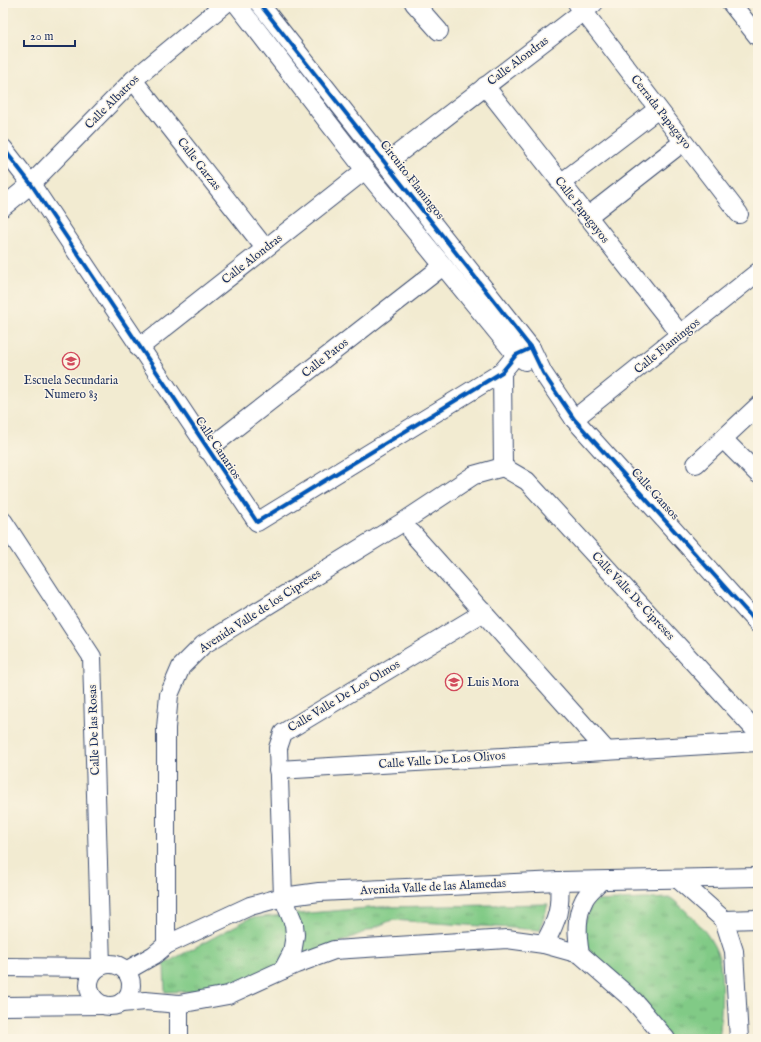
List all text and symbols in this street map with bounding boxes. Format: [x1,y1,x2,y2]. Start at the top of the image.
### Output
scale bar [24,22,75,48]
text: 20 m [30,29,53,44]
street label: Calle Alondras [484,33,552,89]
street label: Calle Albatros [82,72,142,132]
street label: Cerrada Papagayo [627,72,695,153]
street label: Calle Garzas [174,135,224,193]
street label: Circuito Flamingos [377,138,447,222]
street label: Calle Papagayos [551,174,613,247]
street label: Calle Alondras [219,231,285,287]
street label: Calle Flamingos [631,315,703,377]
street label: Calle Patos [299,335,351,381]
school or university icon: Escuela Secundaria Numero 83 [61,351,81,371]
place label: Escuela Secundaria Numero 83 [24,373,119,402]
street label: Calle Canarios [192,414,244,482]
street label: Calle Gansos [628,465,682,523]
street label: Calle Valle De Cipreses [588,549,678,644]
street label: Avenida Valle de los Cipreses [195,566,324,657]
street label: Calle Valle De Los Olmos [285,657,403,735]
school or university icon: Luis Mora [444,672,464,692]
place label: Luis Mora [467,675,520,690]
street label: Calle De las Rosas [85,684,103,776]
street label: Calle Valle De Los Olivos [378,748,506,772]
street label: Avenida Valle de las Alamedas [359,876,506,898]

